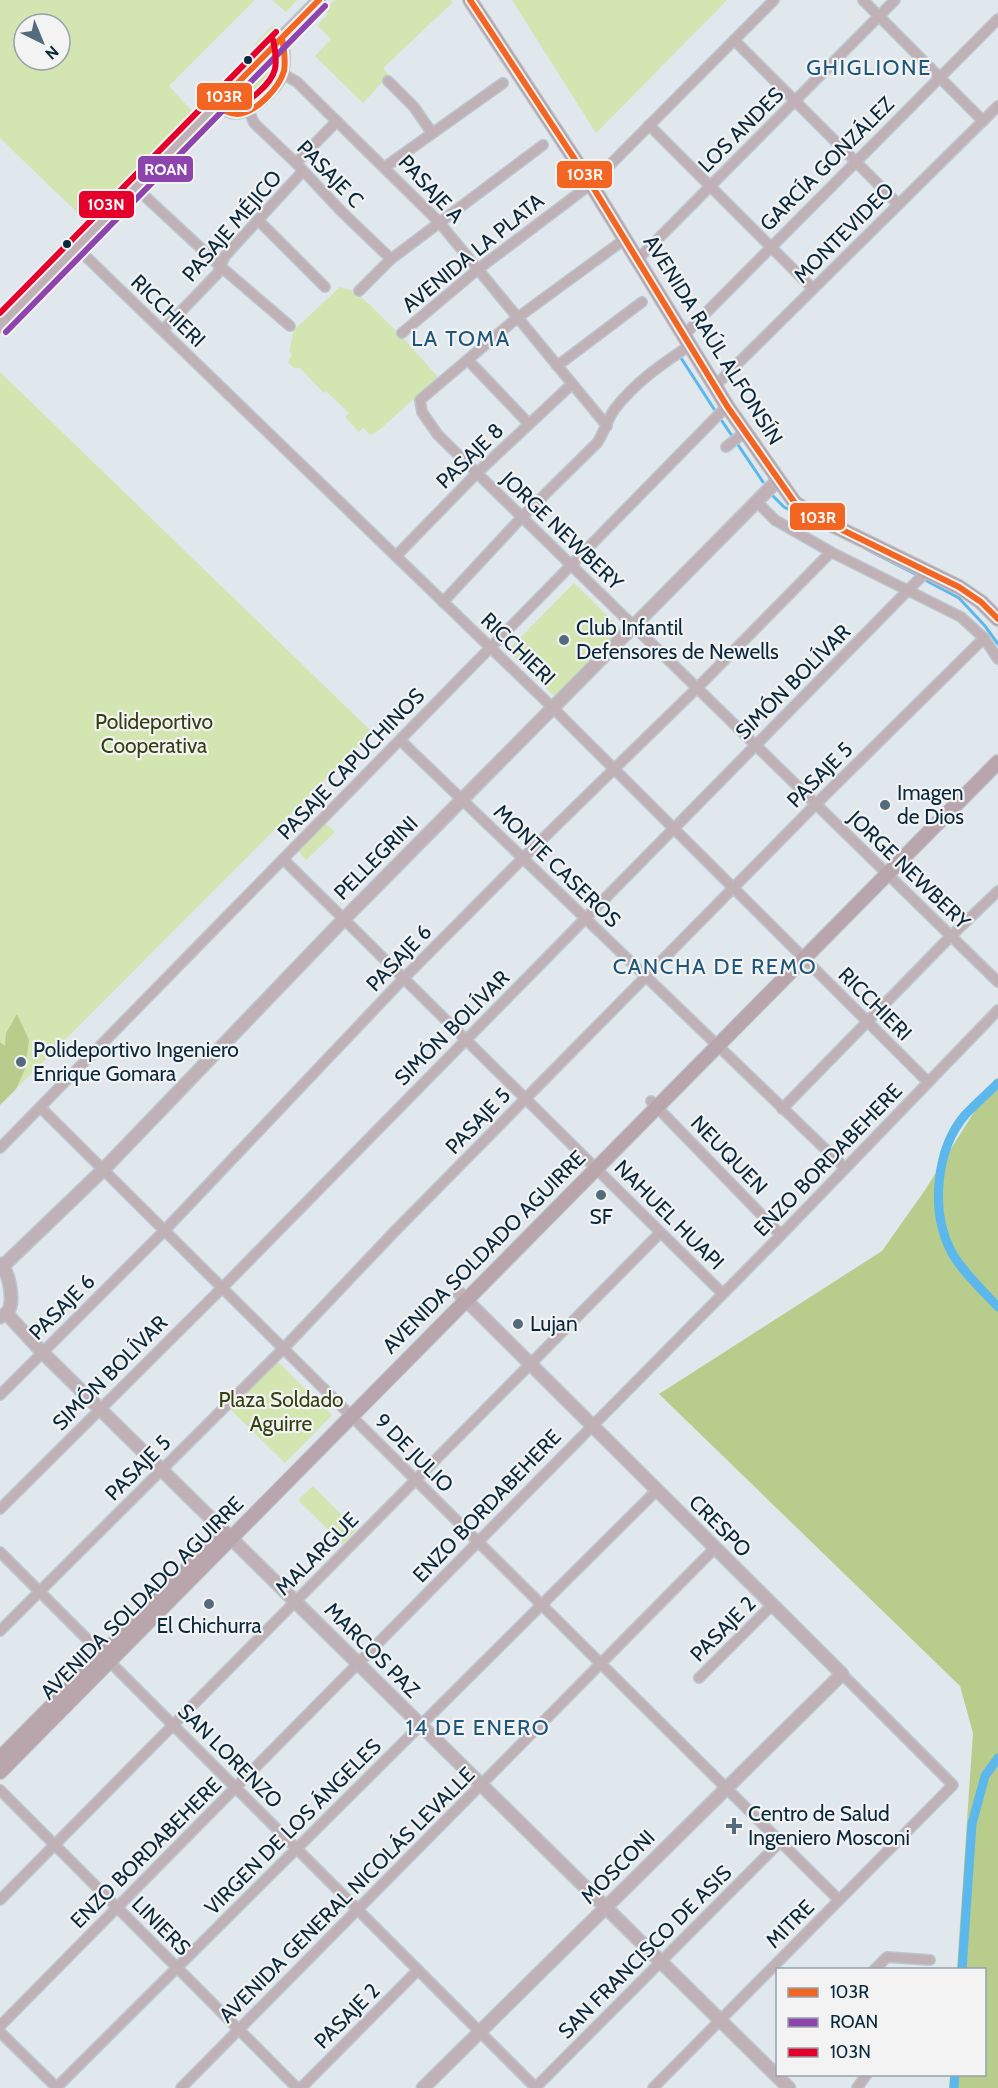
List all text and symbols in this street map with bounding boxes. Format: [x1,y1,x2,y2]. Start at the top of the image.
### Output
north arrow [12,12,72,72]
text: N [41,42,63,63]
unlabelled marker [242,54,254,66]
district label: GHIGLIONE [806,54,932,81]
line badge: 103R [196,82,253,111]
street label: LOS ANDES [693,82,788,177]
text: 103R [206,87,242,106]
street label: GARCÍA GONZÁLEZ [755,91,899,236]
street label: PASAJE C [292,135,369,213]
street label: PASAJE A [394,149,469,228]
line badge: ROAN [137,155,194,183]
text: ROAN [144,160,188,179]
line badge: 103R [556,160,613,189]
street label: PASAJE MÉJICO [177,165,287,286]
text: 103R [567,165,603,184]
street label: MONTEVIDEO [788,177,899,288]
street label: AVENIDA LA PLATA [397,188,548,317]
line badge: 103N [78,190,135,219]
text: 103N [87,195,125,214]
street label: AVENIDA RAÚL ALFONSÍN [639,230,788,449]
unlabelled marker [61,238,73,250]
street label: RICCHIERI [126,269,211,352]
district label: LA TOMA [411,325,511,352]
street label: PASAJE 8 [431,418,508,494]
street label: JORGE NEWBERY [496,466,629,596]
line badge: 103R [789,502,846,531]
text: 103R [800,508,836,527]
street label: RICCHIERI [476,607,561,690]
place label: Club Infantil Defensores de Newells [576,615,779,664]
street label: SIMÓN BOLÍVAR [730,619,855,744]
marker: Club Infantil Defensores de Newells [557,633,571,647]
street label: PASAJE CAPUCHINOS [272,683,429,844]
park label: Polideportivo Cooperativa [95,709,213,758]
street label: PASAJE 5 [782,737,858,813]
place label: Imagen de Dios [897,780,964,829]
marker: Imagen de Dios [878,798,892,812]
street label: MONTE CASEROS [489,799,626,932]
street label: JORGE NEWBERY [843,805,976,935]
street label: PELLEGRINI [328,810,423,905]
street label: PASAJE 6 [361,919,436,996]
district label: CANCHA DE REMO [613,953,817,980]
street label: RICCHIERI [833,962,917,1046]
street label: SIMÓN BOLÍVAR [389,965,514,1090]
place label: Polideportivo Ingeniero Enrique Gomara [33,1037,239,1086]
marker: Polideportivo Ingeniero Enrique Gomara [14,1055,28,1069]
street label: ENZO BORDABEHERE [748,1078,907,1241]
street label: PASAJE 5 [440,1082,515,1159]
street label: NEUQUEN [686,1110,773,1199]
street label: AVENIDA SOLDADO AGUIRRE [377,1145,590,1358]
street label: NAHUEL HUAPI [609,1155,729,1275]
marker: SF [594,1188,608,1202]
place label: SF [589,1204,613,1229]
street label: PASAJE 6 [23,1268,100,1345]
street label: SIMÓN BOLÍVAR [47,1310,172,1435]
place label: Lujan [530,1311,578,1337]
marker: Lujan [511,1317,525,1331]
park label: Plaza Soldado Aguirre [218,1387,344,1436]
street label: 9 DE JULIO [370,1408,459,1497]
street label: ENZO BORDABEHERE [407,1424,566,1587]
street label: PASAJE 5 [100,1430,176,1506]
street label: CRESPO [684,1489,757,1562]
street label: AVENIDA SOLDADO AGUIRRE [35,1491,248,1704]
street label: MALARGUE [270,1507,363,1600]
street label: PASAJE 2 [685,1591,760,1666]
marker: El Chichurra [202,1597,216,1611]
street label: MARCOS PAZ [320,1597,425,1703]
place label: El Chichurra [156,1613,262,1638]
street label: SAN LORENZO [173,1698,288,1813]
district label: 14 DE ENERO [406,1714,550,1741]
street label: VIRGEN DE LOS ÁNGELES [199,1733,386,1920]
street label: AVENIDA GENERAL NICOLÁS LEVALLE [214,1762,480,2028]
street label: ENZO BORDABEHERE [65,1772,226,1933]
place label: Centro de Salud Ingeniero Mosconi [748,1801,910,1850]
marker: Centro de Salud Ingeniero Mosconi [725,1817,743,1835]
street label: MOSCONI [575,1824,660,1909]
street label: SAN FRANCISCO DE ASIS [553,1860,736,2043]
street label: LINIERS [127,1891,196,1960]
street label: MITRE [760,1894,819,1953]
legend [776,1968,986,2076]
street label: PASAJE 2 [309,1978,384,2053]
text: 103R [830,1981,869,2003]
text: ROAN [830,2011,878,2033]
text: 103N [830,2041,871,2063]

